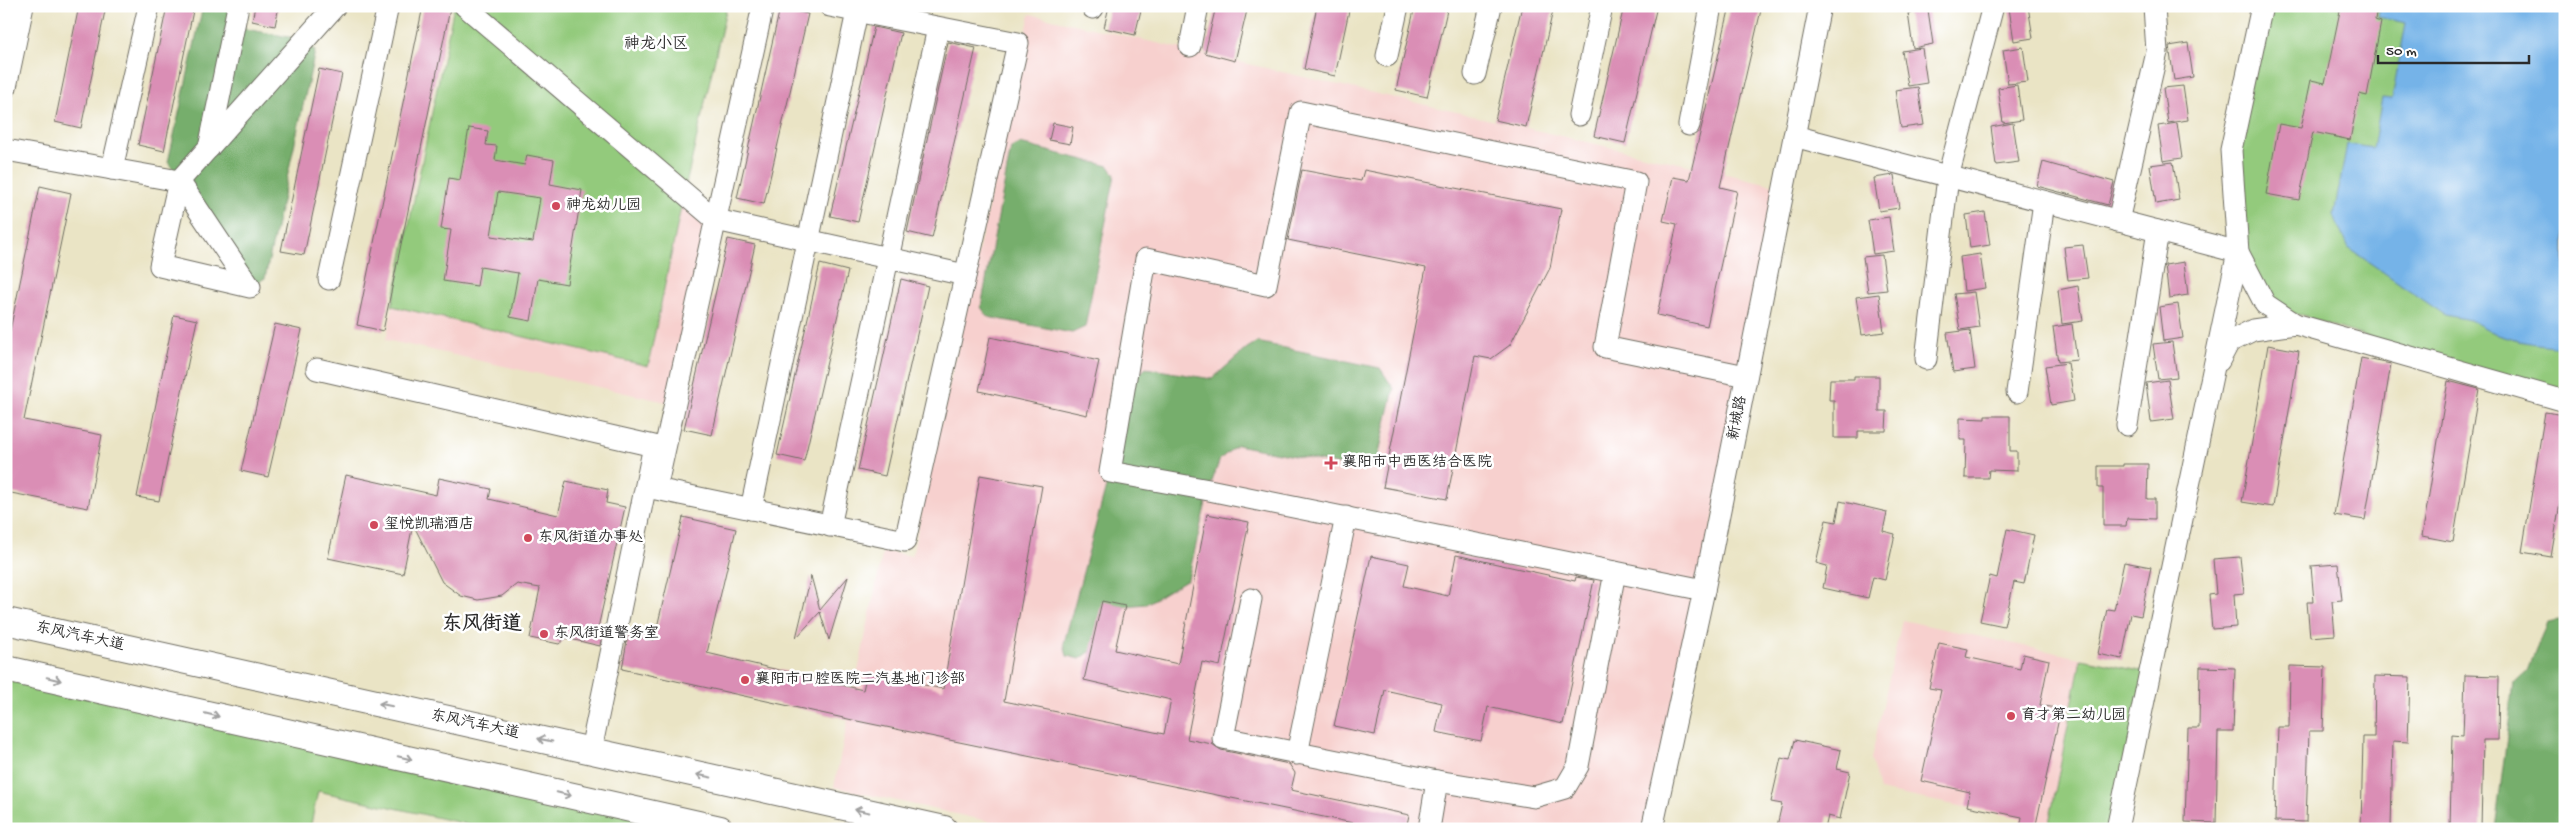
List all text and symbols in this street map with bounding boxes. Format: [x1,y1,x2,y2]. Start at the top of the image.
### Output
scale bar [2378,32,2530,64]
district label: 神龙小区 [624,35,688,55]
text: 50 m [2386,43,2417,61]
place label: 神龙幼儿园 [566,197,641,215]
marker: 神龙幼儿园 [550,200,562,212]
street label: 新城路 [1725,394,1751,442]
place label: 襄阳市中西医结合医院 [1342,453,1492,472]
marker: 襄阳市中西医结合医院 [1324,456,1338,470]
place label: 玺悦凯瑞酒店 [384,516,474,534]
marker: 玺悦凯瑞酒店 [368,519,380,531]
place label: 东风街道办事处 [538,529,643,547]
marker: 东风街道办事处 [522,532,534,544]
district label: 东风街道 [442,612,522,637]
street label: 东风汽车大道 [34,619,126,655]
place label: 东风街道警务室 [554,624,659,643]
marker: 东风街道警务室 [538,628,550,640]
place label: 襄阳市口腔医院二汽基地门诊部 [755,670,965,689]
marker: 襄阳市口腔医院二汽基地门诊部 [739,674,751,686]
one-way arrow [45,675,61,685]
one-way arrow [379,700,395,709]
street label: 东风汽车大道 [429,707,521,743]
place label: 育才第二幼儿园 [2021,707,2126,725]
marker: 育才第二幼儿园 [2005,710,2017,722]
one-way arrow [204,711,220,720]
one-way arrow [538,735,554,744]
one-way arrow [397,754,413,763]
one-way arrow [696,770,712,780]
one-way arrow [555,790,571,799]
one-way arrow [855,806,871,815]

